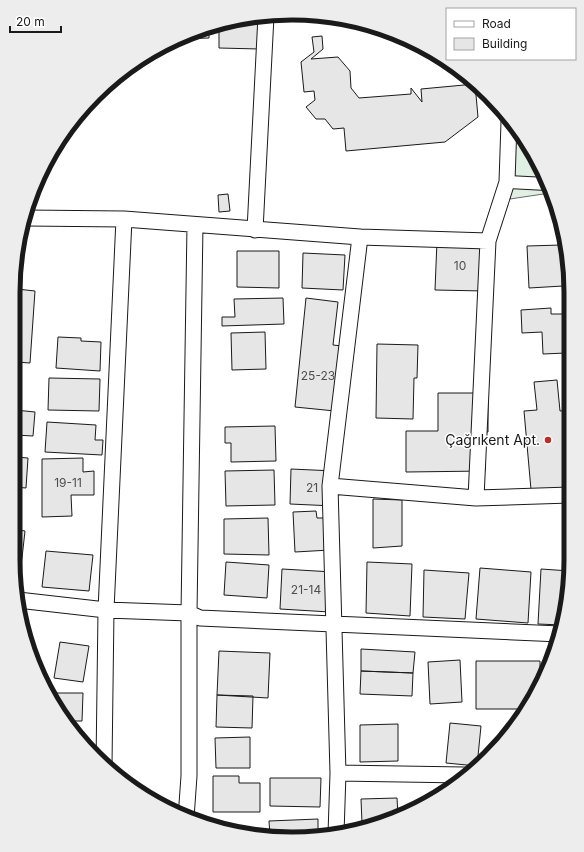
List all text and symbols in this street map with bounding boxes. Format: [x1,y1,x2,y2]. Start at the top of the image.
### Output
scale bar [10,8,61,34]
legend [446,8,576,60]
text: 20 m [16,14,45,29]
text: Road [482,16,511,31]
text: Building [482,36,527,51]
house number: 10 [454,258,466,273]
house number: 25-23 [301,368,335,383]
place label: Çağrıkent Apt. [445,431,540,448]
marker: Çağrıkent Apt. [543,435,553,445]
house number: 19-11 [54,475,82,490]
house number: 21 [306,480,318,495]
house number: 21-14 [291,582,321,597]

